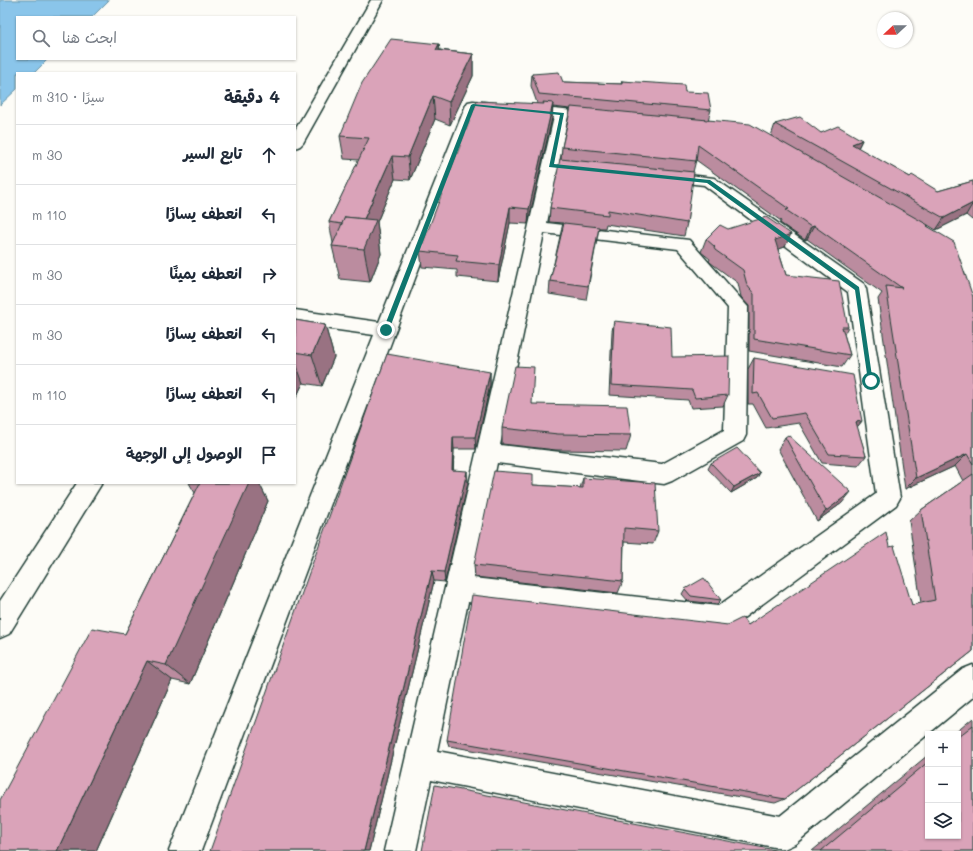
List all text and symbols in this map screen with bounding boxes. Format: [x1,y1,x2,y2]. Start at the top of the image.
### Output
north arrow [877,12,913,48]
search box [16,16,296,60]
icon: search [30,27,52,49]
text: ابحث هنا [62,27,117,47]
text: 4 دقيقة [224,85,280,107]
text: سيرًا · 310 m [32,88,105,105]
text: تابع السير [183,143,242,163]
icon: ahead [258,144,280,166]
text: 30 m [32,146,62,163]
text: انعطف يسارًا [166,203,242,223]
icon: left [258,204,280,226]
text: 110 m [32,206,66,223]
text: انعطف يمينًا [170,263,242,283]
icon: right [258,264,280,286]
text: 30 m [32,266,62,283]
route end [377,321,395,339]
text: انعطف يسارًا [166,323,242,343]
icon: left [258,324,280,346]
text: 30 m [32,326,62,343]
route start [862,372,880,390]
text: انعطف يسارًا [166,383,242,403]
icon: left [258,384,280,406]
text: 110 m [32,386,66,403]
text: الوصول إلى الوجهة [126,443,242,463]
icon: arrive [258,444,280,466]
map controls [925,731,961,839]
button: + [925,731,961,767]
button: − [925,767,961,803]
button: layers [925,803,961,839]

